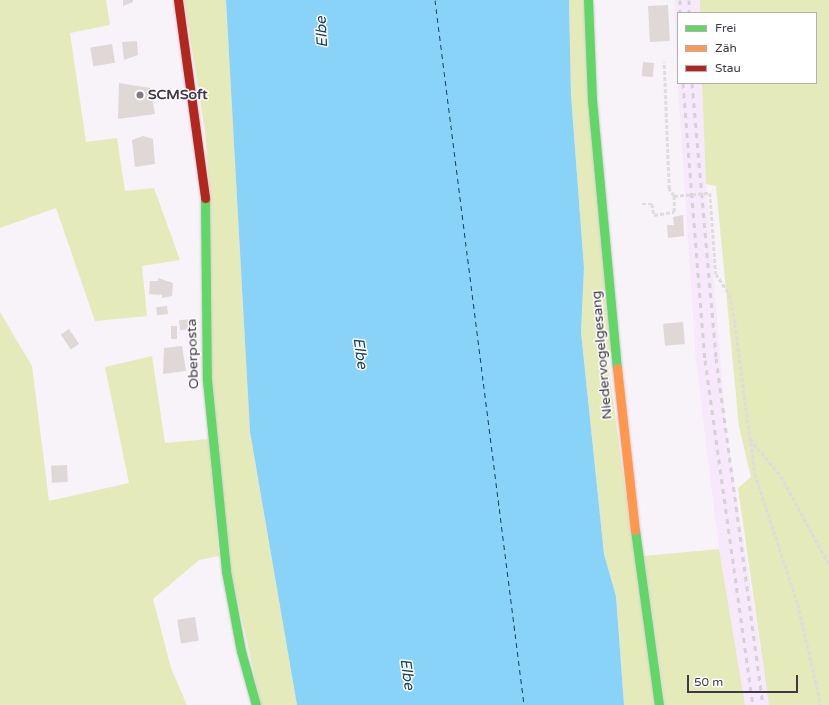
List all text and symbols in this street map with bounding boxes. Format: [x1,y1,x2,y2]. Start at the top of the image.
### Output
legend [677,12,817,84]
water label: Elbe [312,16,332,48]
text: Frei [715,21,736,35]
text: Zäh [715,41,737,55]
text: Stau [715,61,741,75]
place label: SCMSoft [148,87,207,103]
marker: SCMSoft [135,90,145,100]
street label: Niedervogelgesang [588,290,616,420]
street label: Oberposta [183,318,203,390]
water label: Elbe [349,336,371,370]
water label: Elbe [396,657,418,691]
scale bar [689,667,800,693]
text: 50 m [694,675,723,689]

